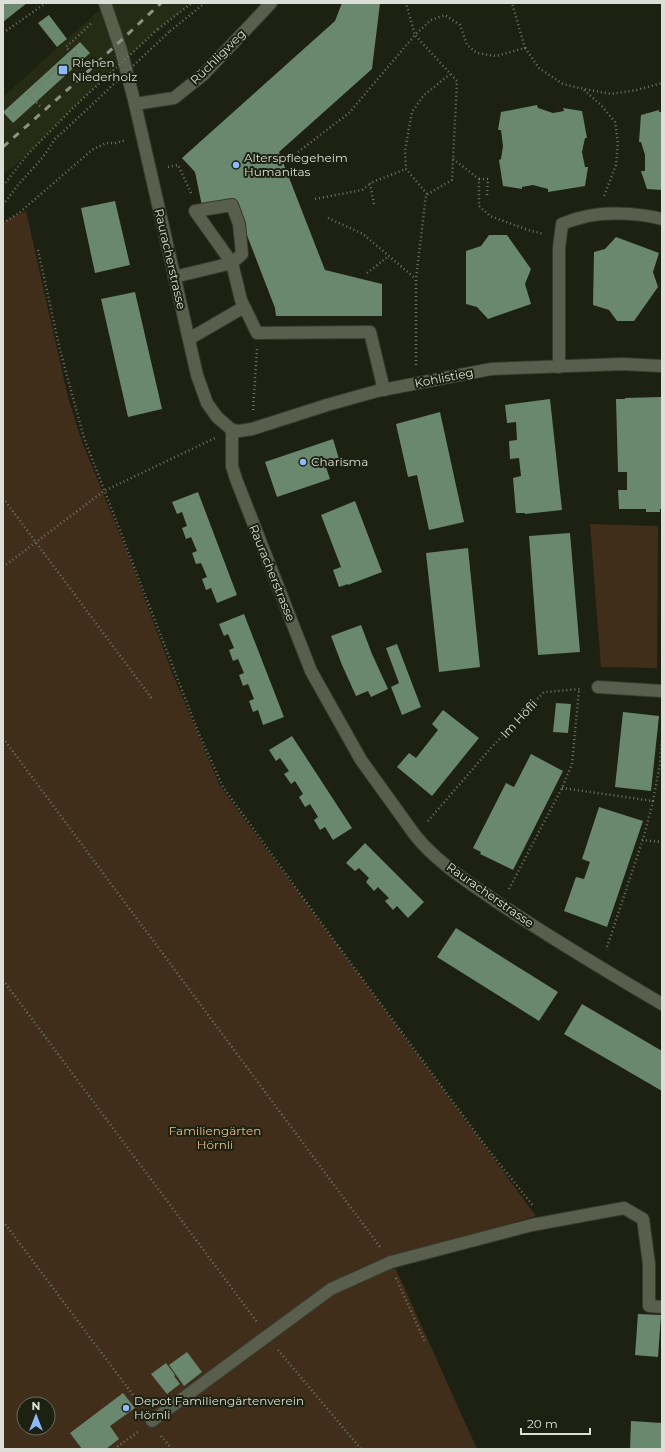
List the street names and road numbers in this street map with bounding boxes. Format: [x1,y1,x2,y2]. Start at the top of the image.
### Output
street label: Rüchligweg [187,26,248,87]
street label: Rauracherstrasse [152,207,189,311]
street label: Kohlistieg [413,364,475,391]
street label: Rauracherstrasse [246,522,299,623]
street label: Im Höfli [497,696,540,741]
street label: Rauracherstrasse [444,859,537,930]

